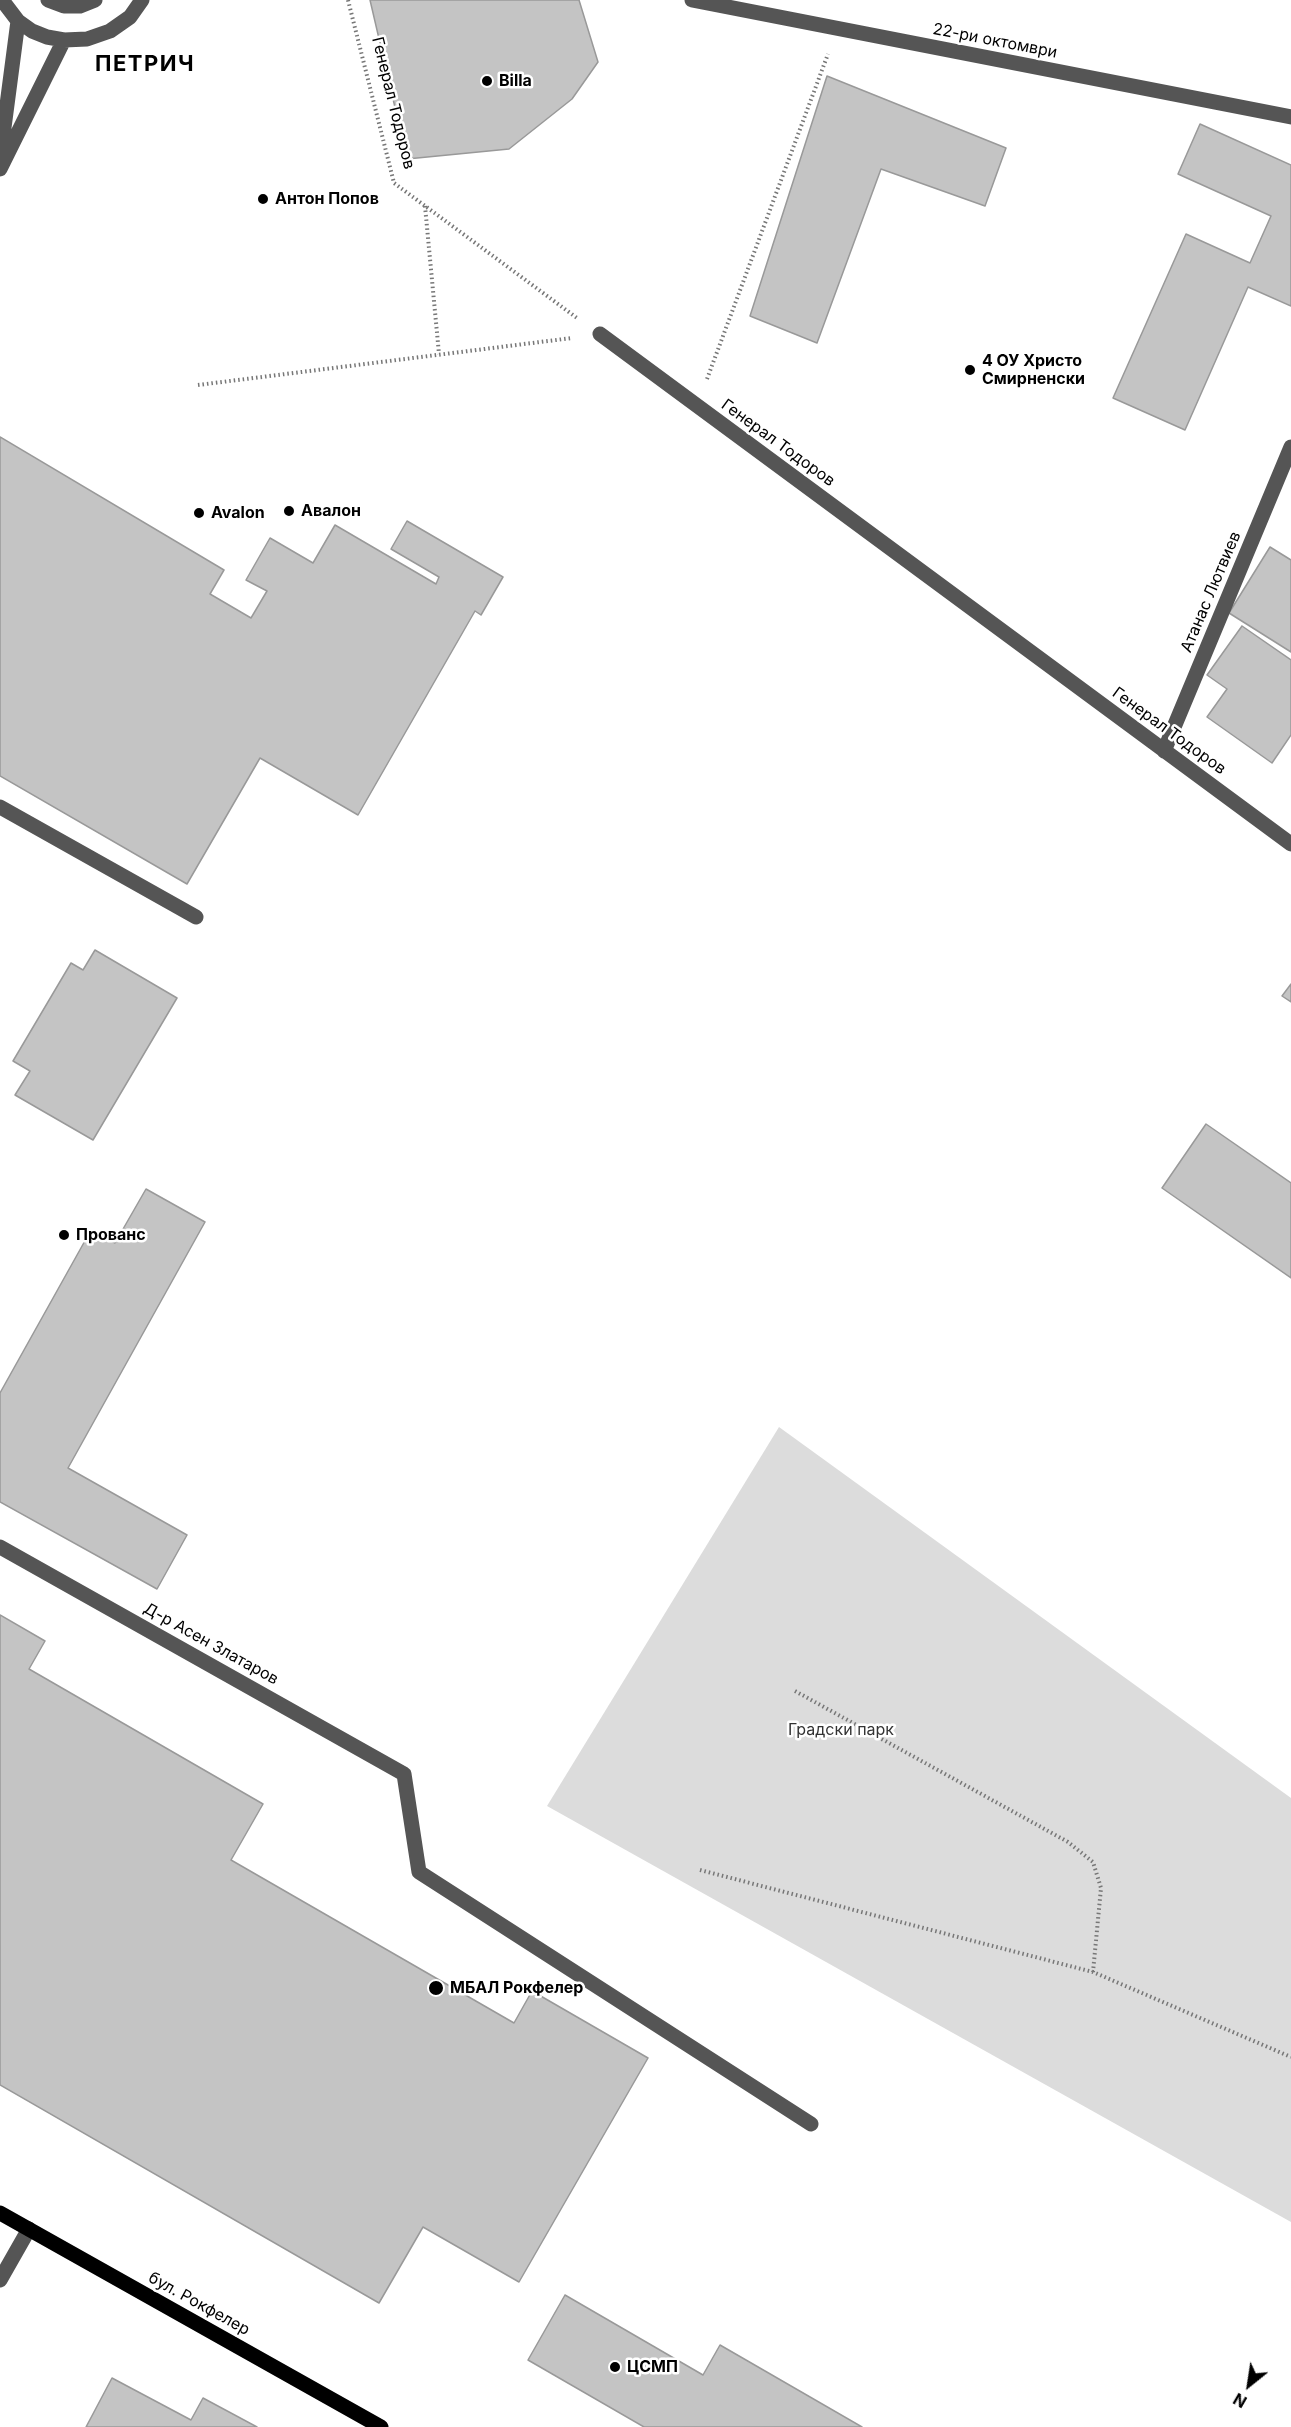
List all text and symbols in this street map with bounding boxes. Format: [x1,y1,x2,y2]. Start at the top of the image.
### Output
street label: 22-ри октомври [931,20,1059,62]
street label: Генерал Тодоров [367,35,419,171]
district label: ПЕТРИЧ [95,51,195,77]
place label: Billa [499,71,532,91]
marker: Billa [480,74,494,88]
place label: Антон Попов [275,189,379,209]
marker: Антон Попов [256,192,270,206]
place label: 4 ОУ Христо Смирненски [982,351,1085,389]
marker: 4 ОУ Христо Смирненски [963,363,977,377]
street label: Генерал Тодоров [718,395,838,491]
place label: Авалон [301,501,361,521]
place label: Avalon [211,503,265,523]
marker: Авалон [282,504,296,518]
marker: Avalon [192,506,206,520]
street label: Атанас Лютвиев [1177,529,1245,655]
street label: Генерал Тодоров [1109,683,1229,779]
place label: Прованс [76,1225,146,1245]
marker: Прованс [57,1228,71,1242]
street label: Д-р Асен Златаров [140,1599,282,1689]
park label: Градски парк [788,1720,894,1740]
place label: МБАЛ Рокфелер [450,1978,583,1998]
marker: МБАЛ Рокфелер [427,1979,445,1997]
street label: бул. Рокфелер [145,2268,253,2340]
north arrow [1219,2355,1279,2415]
place label: ЦСМП [627,2357,678,2377]
marker: ЦСМП [608,2360,622,2374]
text: N [1230,2389,1250,2412]

